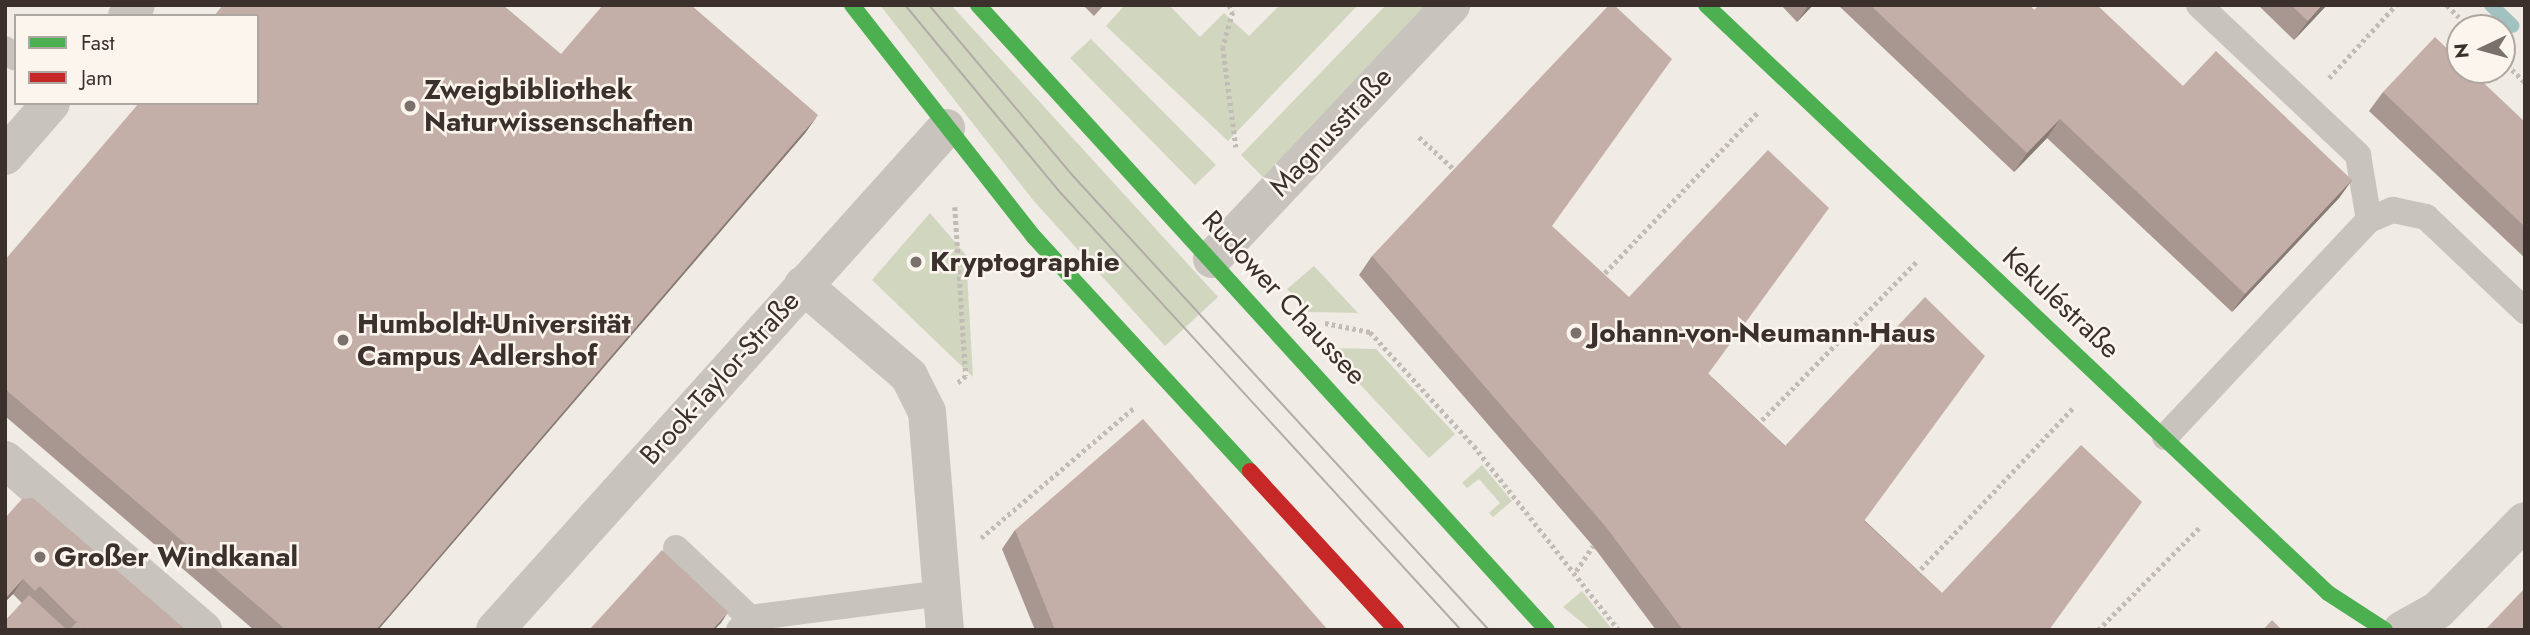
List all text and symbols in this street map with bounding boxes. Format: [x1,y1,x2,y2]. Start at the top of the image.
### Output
legend [14,14,259,105]
north arrow [2446,14,2516,84]
text: Fast [81,28,114,58]
text: N [2447,42,2476,59]
street label: Magnusstraße [1263,61,1399,203]
text: Jam [81,63,113,93]
place label: Zweigbibliothek Naturwissenschaften [424,73,694,139]
marker: Zweigbibliothek Naturwissenschaften [402,98,418,114]
street label: Rudower Chaussee [1195,204,1373,392]
street label: Kekuléstraße [1995,240,2127,366]
place label: Kryptographie [930,245,1120,279]
marker: Kryptographie [908,254,924,270]
street label: Brook-Taylor-Straße [633,284,807,472]
place label: Humboldt-Universität Campus Adlershof [357,307,631,373]
place label: Johann-von-Neumann-Haus [1590,316,1935,350]
marker: Johann-von-Neumann-Haus [1568,325,1584,341]
marker: Humboldt-Universität Campus Adlershof [335,332,351,348]
place label: Großer Windkanal [54,540,298,574]
marker: Großer Windkanal [32,549,48,565]

